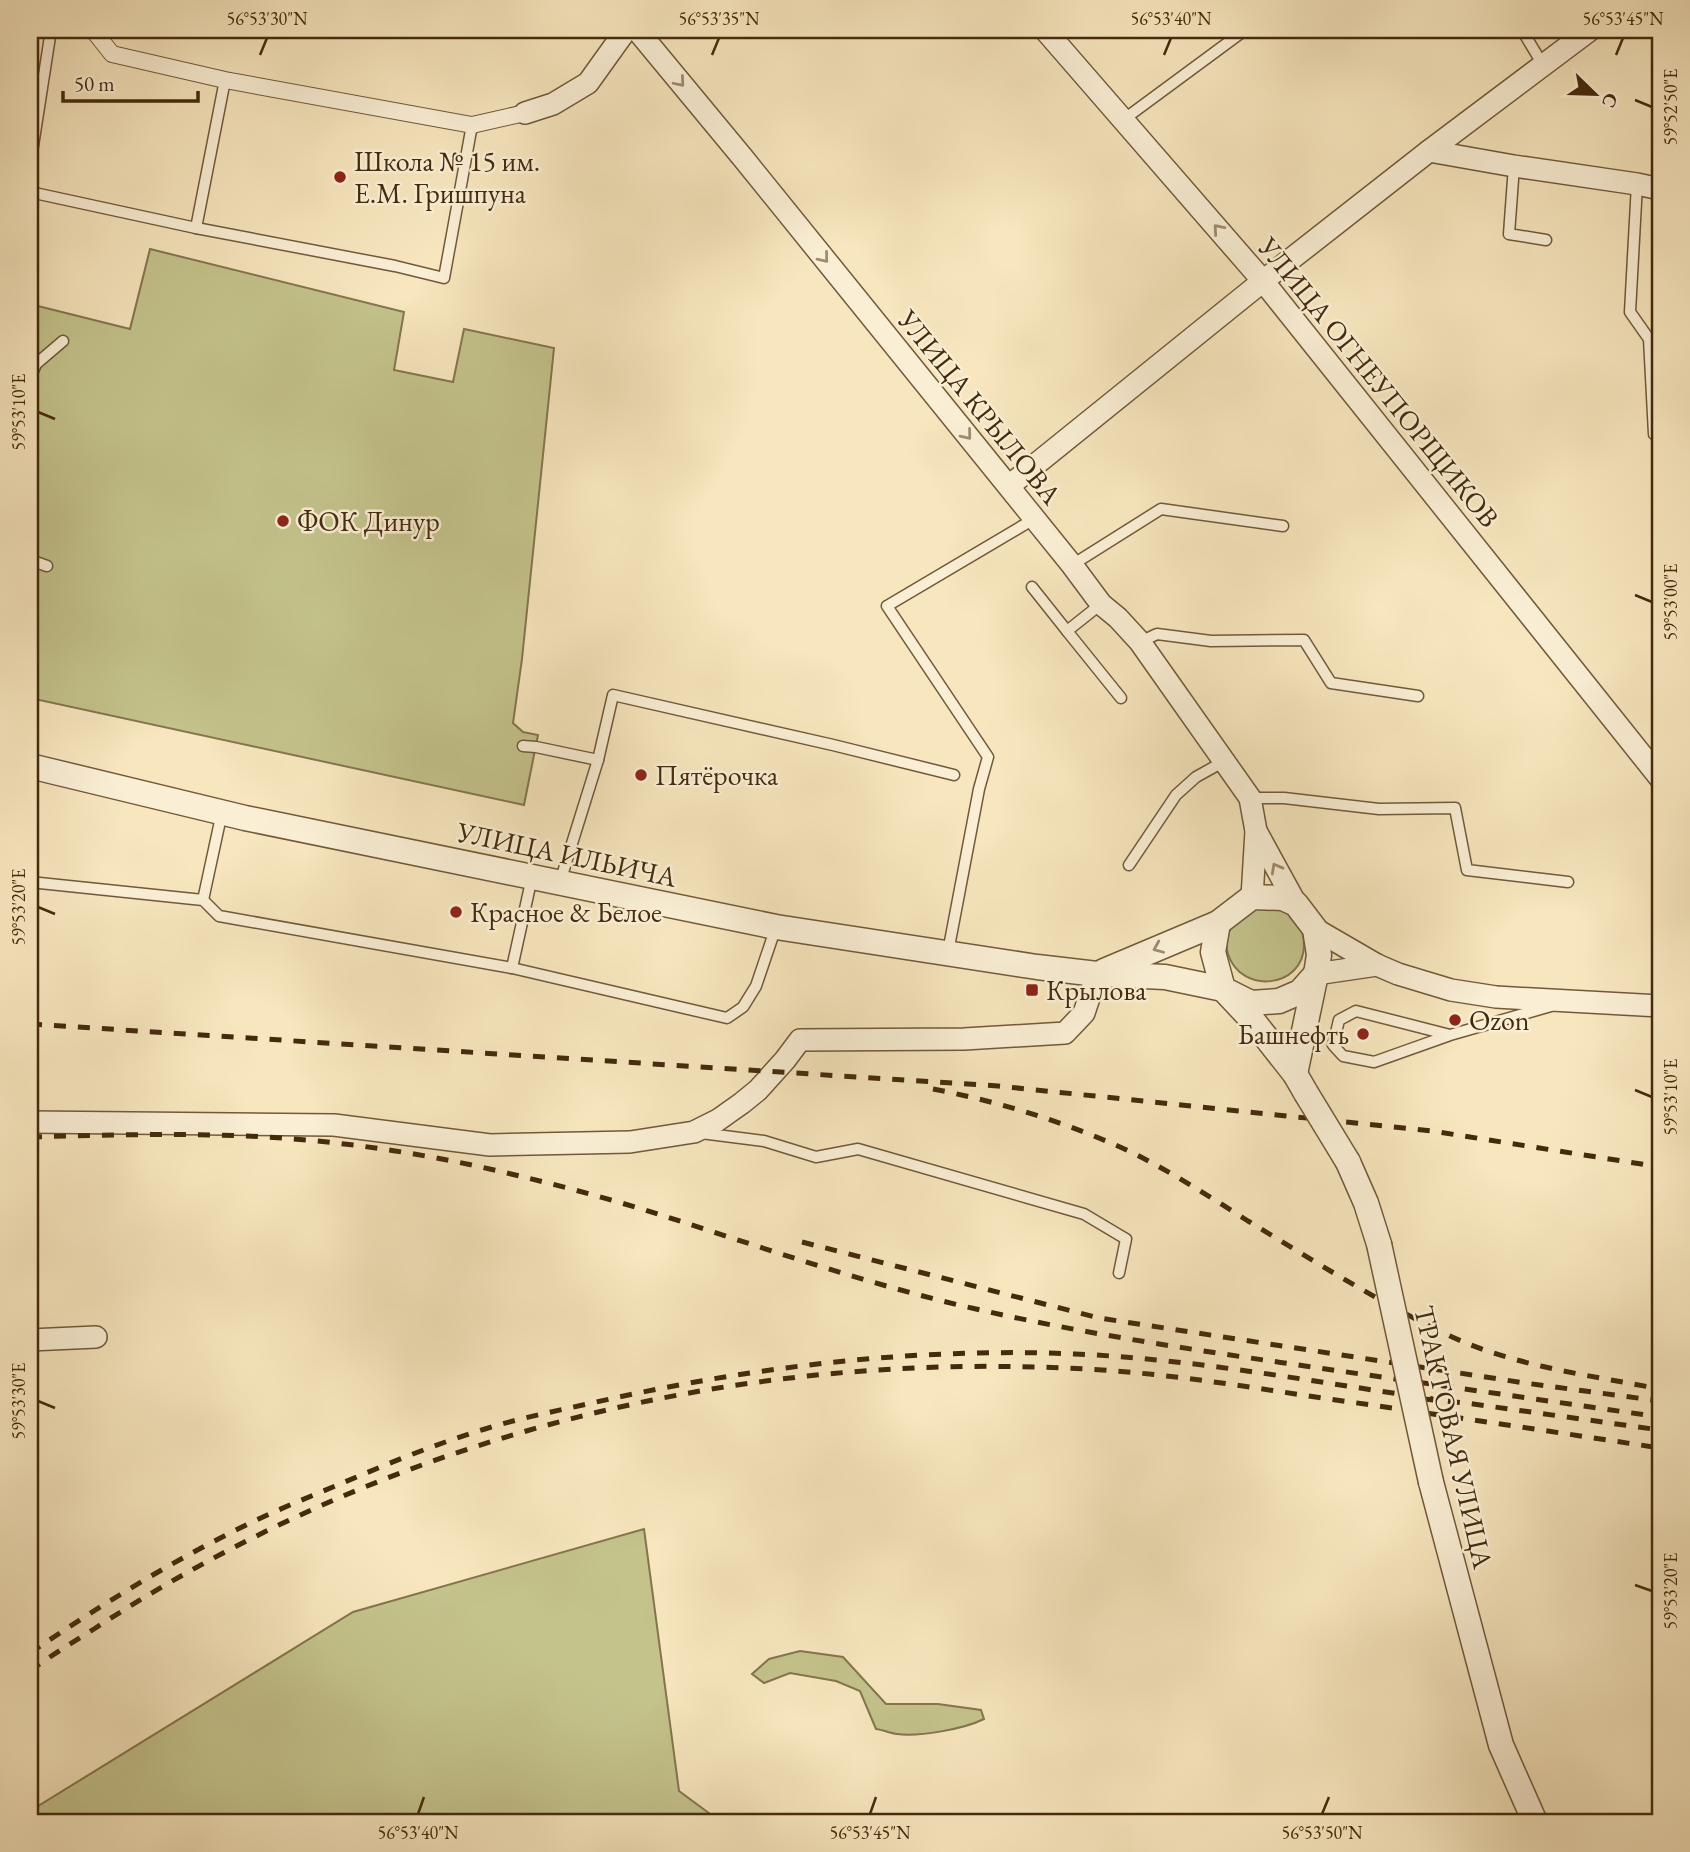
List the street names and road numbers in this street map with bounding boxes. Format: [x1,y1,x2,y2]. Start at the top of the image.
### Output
street label: УЛИЦА ОГНЕУПОРЩИКОВ [1250,229,1507,535]
street label: УЛИЦА КРЫЛОВА [890,301,1070,512]
street label: УЛИЦА ИЛЬИЧА [453,813,681,895]
street label: ТРАКТОВАЯ УЛИЦА [1406,1302,1502,1573]

